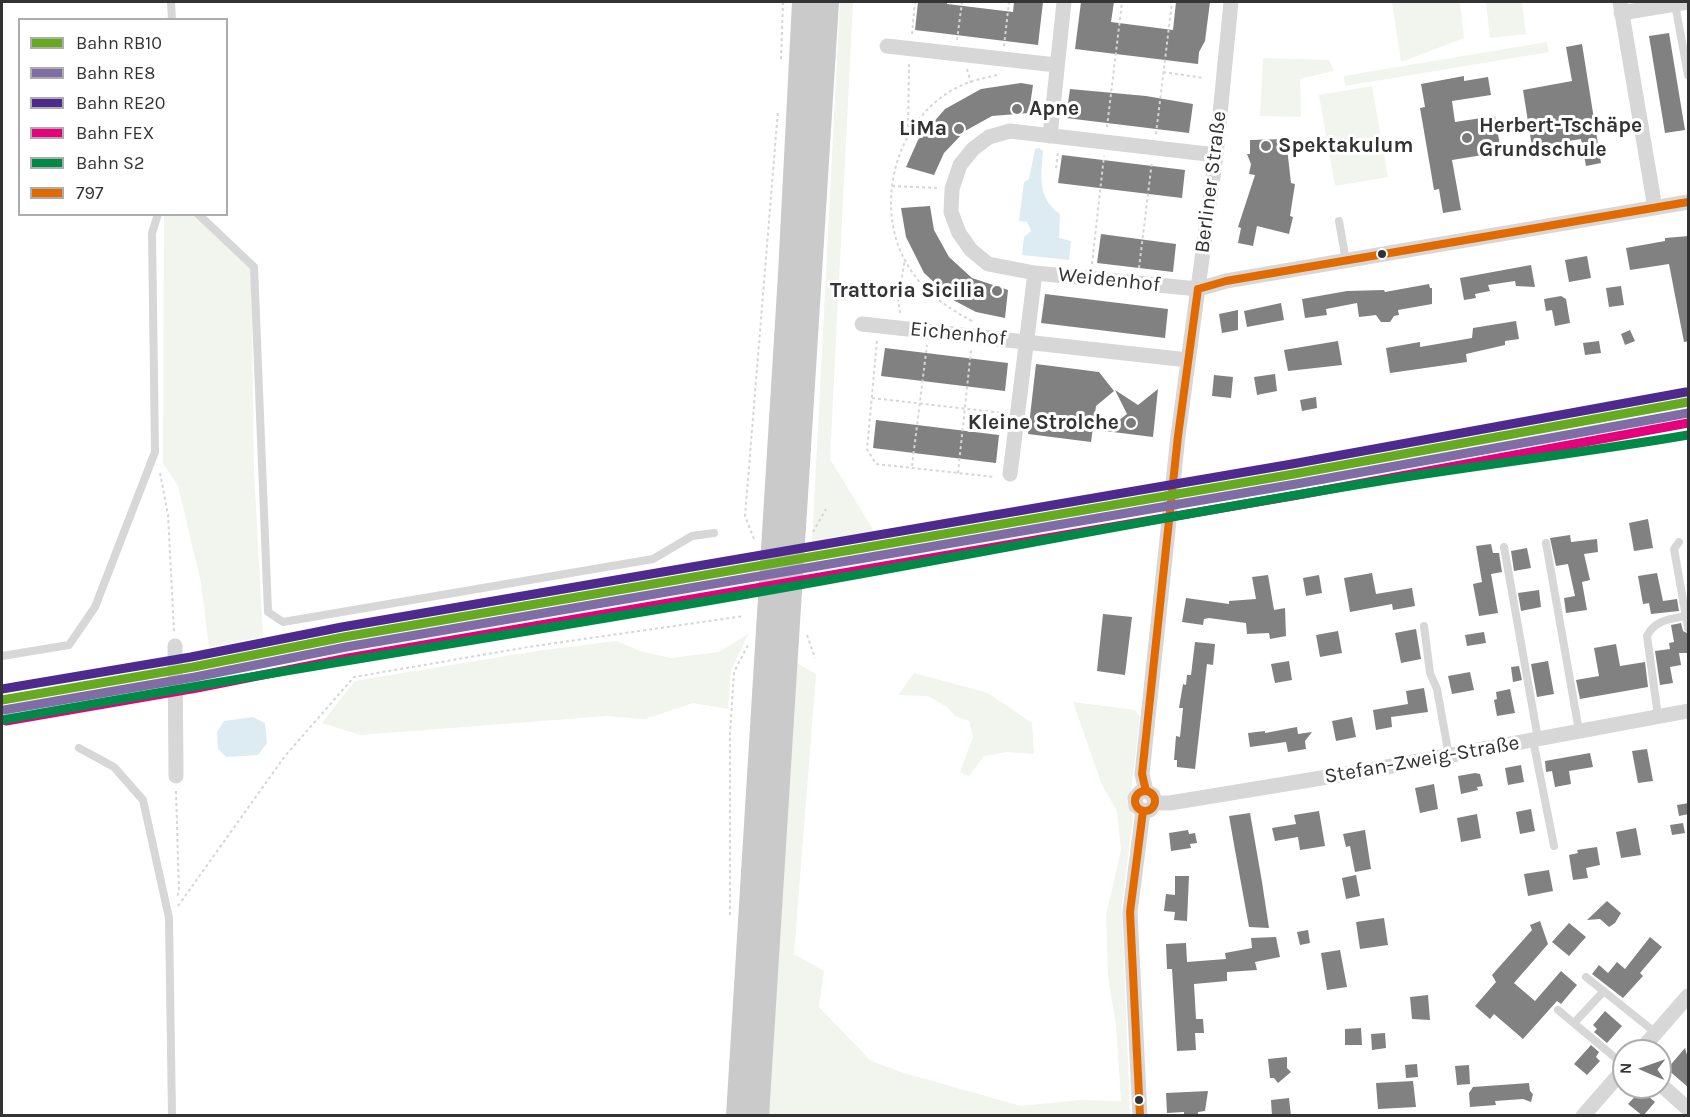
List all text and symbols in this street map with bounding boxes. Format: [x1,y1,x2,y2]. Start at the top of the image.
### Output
legend [18,18,228,216]
text: Bahn RB10 [76,32,162,54]
text: Bahn RE8 [76,62,155,84]
text: Bahn RE20 [76,92,165,114]
place label: Apne [1029,96,1079,122]
marker: Apne [1010,102,1024,116]
street label: Berliner Straße [1190,109,1232,255]
place label: Herbert-Tschäpe Grundschule [1479,113,1642,163]
place label: LiMa [899,116,947,142]
text: Bahn FEX [76,122,154,144]
marker: LiMa [952,122,966,136]
marker: Herbert-Tschäpe Grundschule [1460,131,1474,145]
place label: Spektakulum [1278,133,1413,159]
marker: Spektakulum [1259,139,1273,153]
text: Bahn S2 [76,152,144,174]
text: 797 [76,182,103,204]
unlabelled marker [1376,248,1388,260]
street label: Weidenhof [1057,262,1161,298]
place label: Trattoria Sicilia [830,278,985,304]
marker: Trattoria Sicilia [990,284,1004,298]
street label: Eichenhof [909,316,1007,352]
place label: Kleine Strolche [968,410,1119,436]
marker: Kleine Strolche [1124,416,1138,430]
street label: Stefan-Zweig-Straße [1323,730,1521,790]
north arrow [1612,1039,1672,1099]
text: N [1616,1062,1635,1075]
unlabelled marker [1133,1094,1145,1106]

